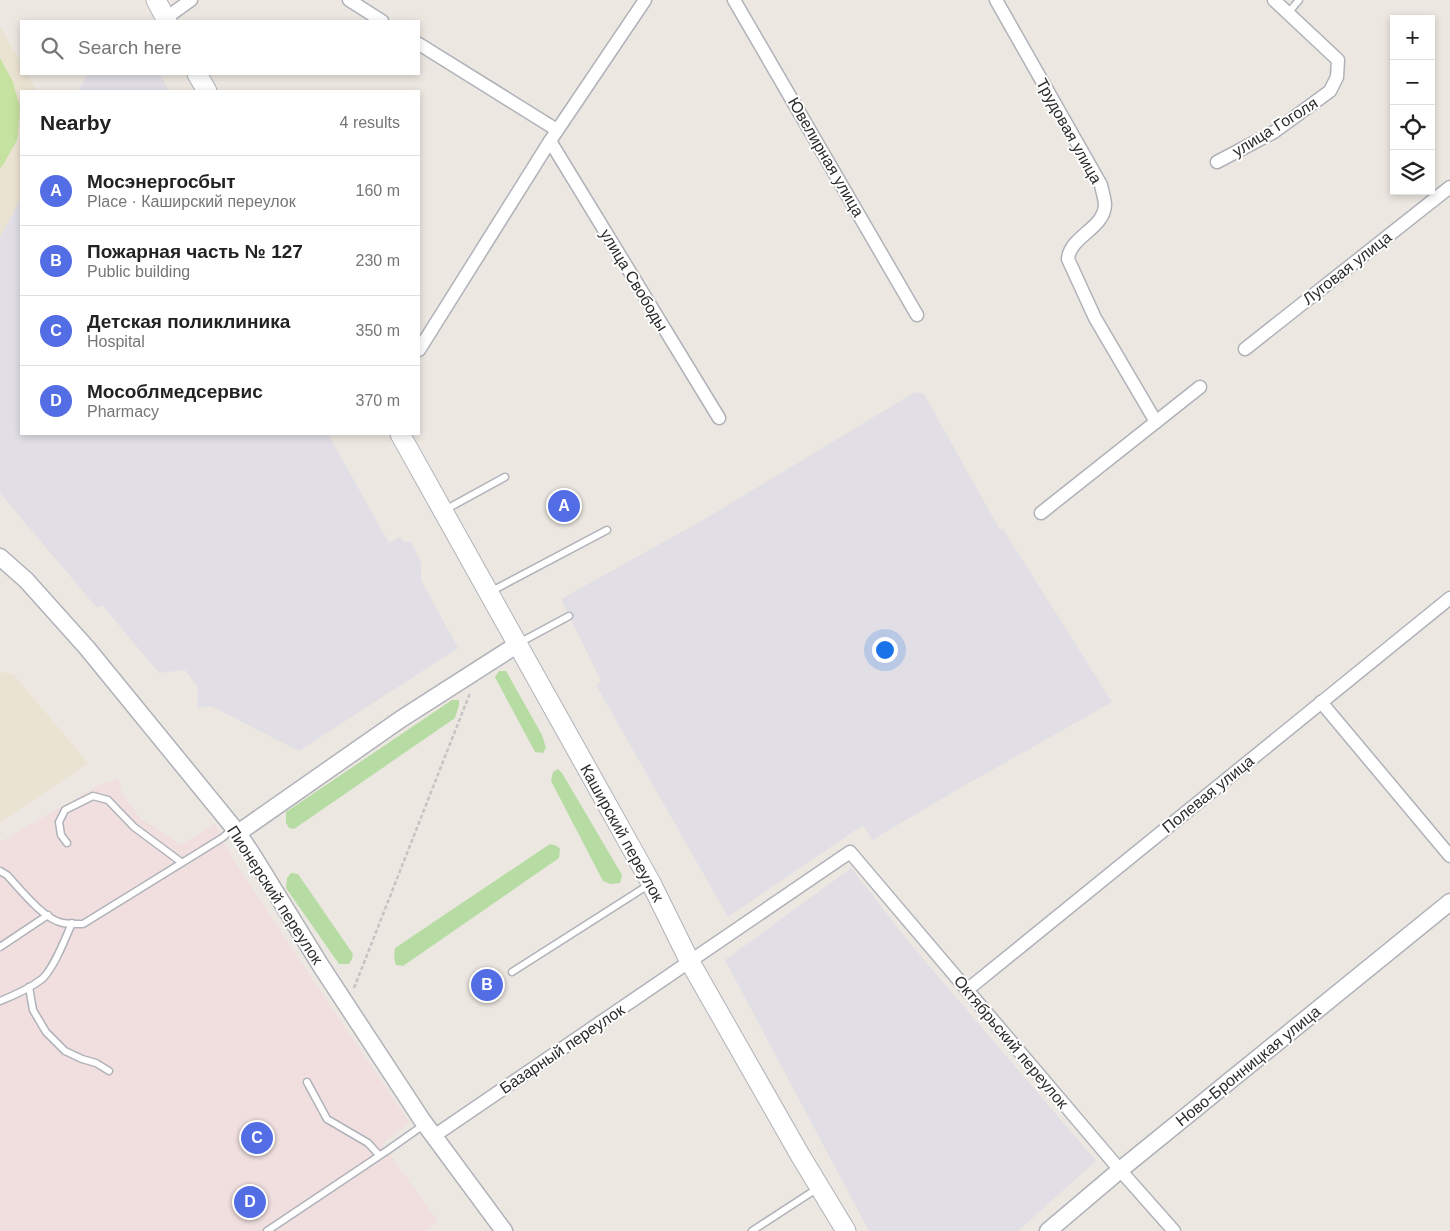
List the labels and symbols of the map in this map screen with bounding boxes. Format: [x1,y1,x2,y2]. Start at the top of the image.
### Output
street label: Трудовая улица [1033,75,1105,187]
street label: Ювелирная улица [785,94,867,220]
street label: улица Гоголя [1229,94,1321,160]
street label: улица Свободы [597,226,671,334]
street label: Луговая улица [1299,228,1395,308]
pin: A [548,487,580,525]
your location [872,637,898,663]
street label: Полевая улица [1159,752,1257,836]
street label: Каширский переулок [577,761,667,906]
street label: Пионерский переулок [224,823,327,968]
pin: B [471,966,503,1004]
street label: Октябрьский переулок [951,972,1072,1112]
street label: Базарный переулок [497,1000,628,1097]
street label: Ново-Бронницкая улица [1173,1003,1324,1129]
pin: C [241,1119,273,1157]
pin: D [234,1183,266,1221]

